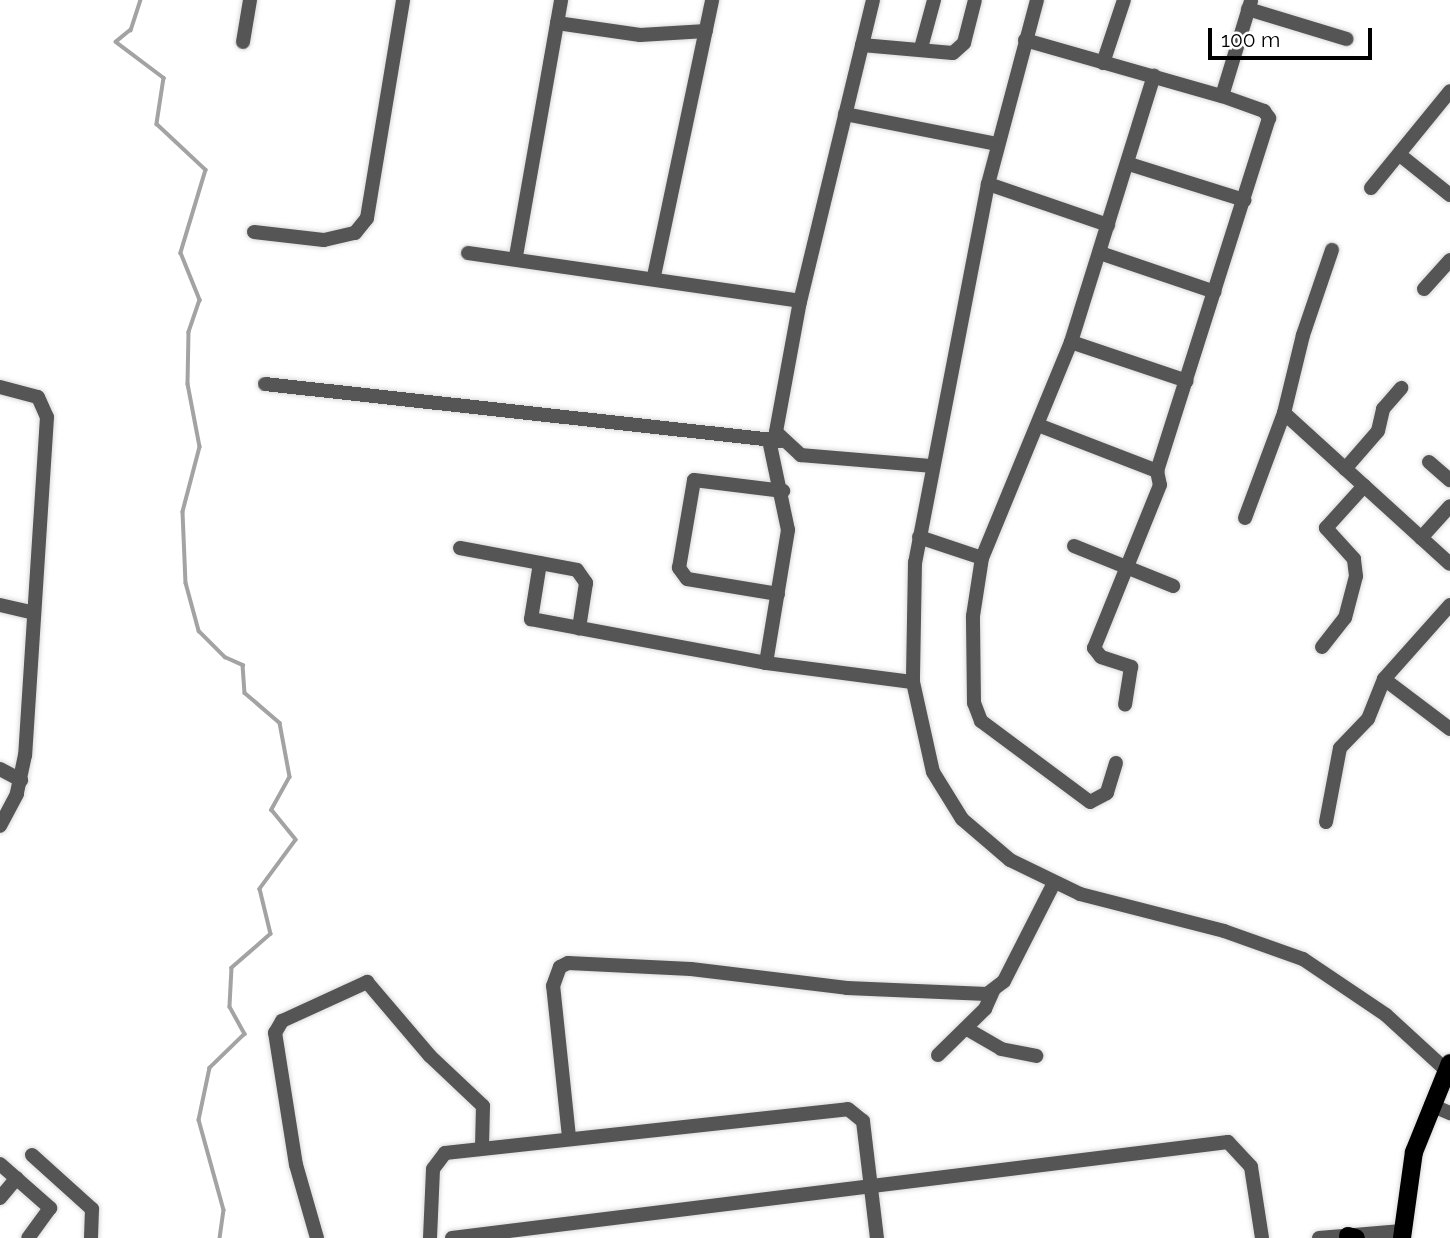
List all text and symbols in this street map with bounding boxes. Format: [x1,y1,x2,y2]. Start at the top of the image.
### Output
scale bar [1212,14,1376,58]
text: 100 m [1221,27,1280,52]

